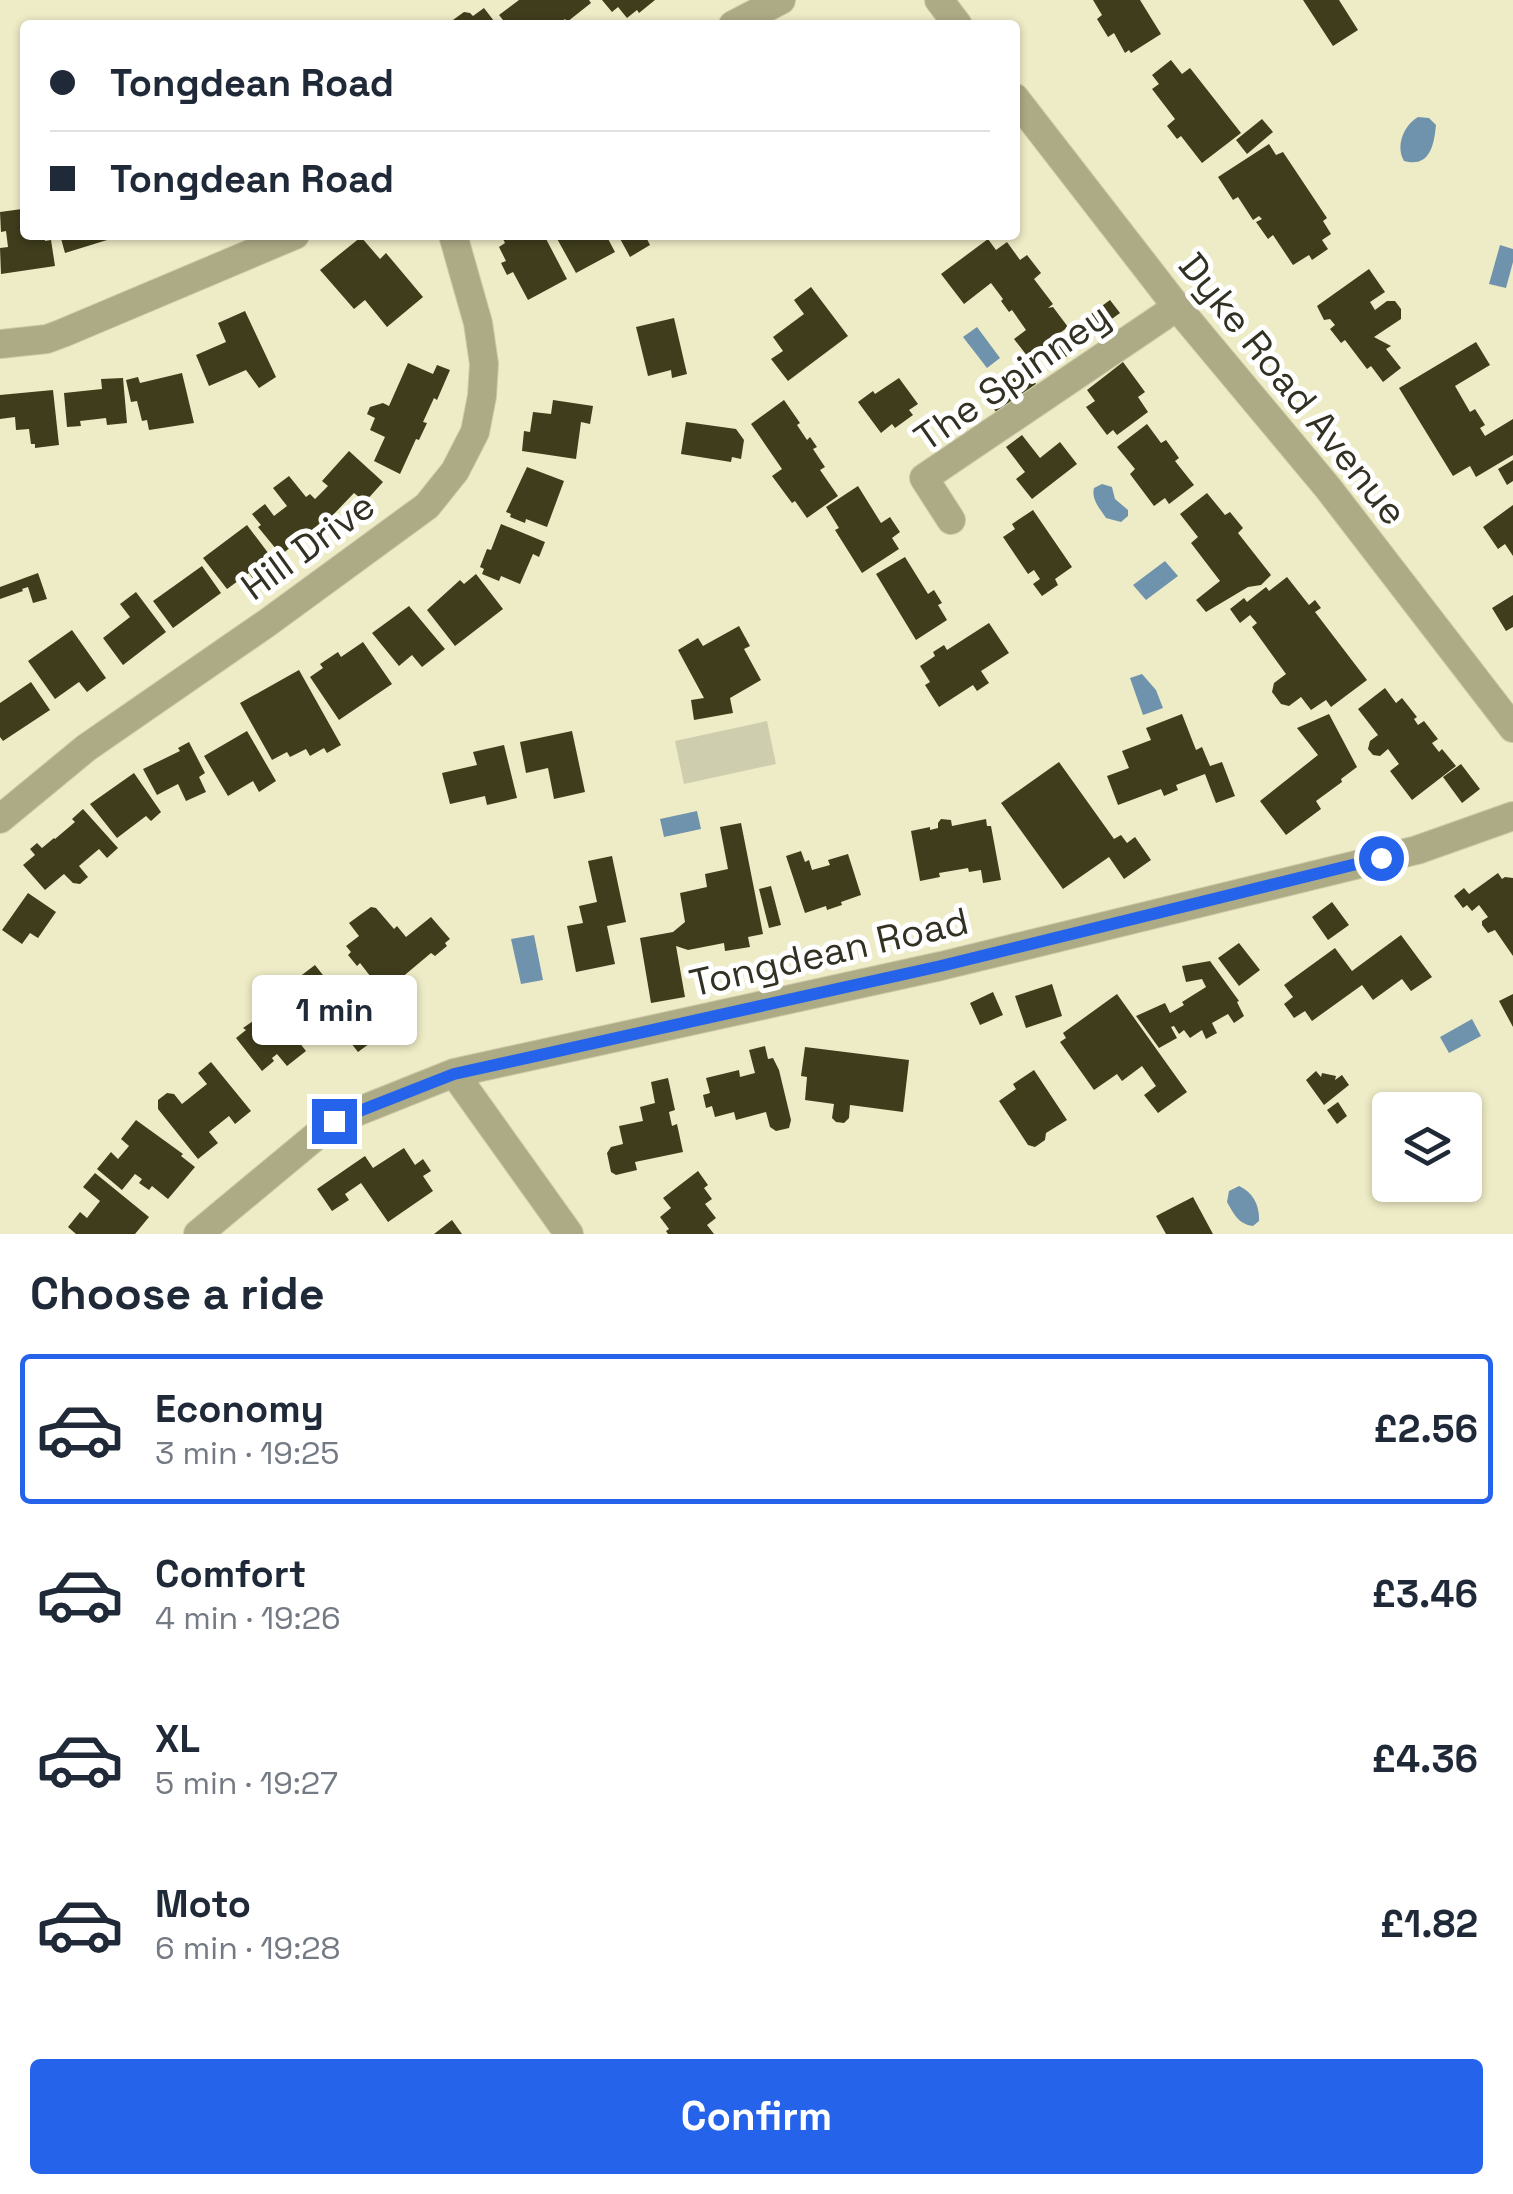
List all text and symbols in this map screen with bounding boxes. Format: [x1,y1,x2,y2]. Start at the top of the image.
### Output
text: Tongdean Road [110,59,394,107]
text: Tongdean Road [110,155,394,203]
street label: Dyke Road Avenue [1168,243,1418,535]
street label: The Spinney [905,292,1119,462]
street label: Hill Drive [232,481,384,611]
route start [1359,836,1404,881]
street label: Tongdean Road [685,897,973,1007]
callout: 1 min [252,976,416,1046]
text: 1 min [295,990,374,1030]
map controls [1372,1092,1482,1202]
button: layers [1372,1092,1482,1202]
route end [312,1099,357,1144]
text: Choose a ride [30,1265,325,1322]
icon: car [35,1384,125,1474]
text: Economy [155,1385,324,1433]
text: £2.56 [1374,1405,1478,1453]
text: 3 min · 19:25 [155,1433,339,1473]
icon: car [35,1549,125,1639]
text: Comfort [155,1550,306,1598]
text: £3.46 [1372,1570,1478,1618]
text: 4 min · 19:26 [155,1598,341,1638]
icon: car [35,1714,125,1804]
text: XL [155,1715,200,1763]
text: £4.36 [1372,1735,1478,1783]
text: 5 min · 19:27 [155,1763,338,1803]
icon: car [35,1879,125,1969]
text: Moto [155,1880,251,1928]
text: £1.82 [1380,1900,1478,1948]
text: 6 min · 19:28 [155,1928,341,1968]
button: Confirm [30,2059,1483,2174]

